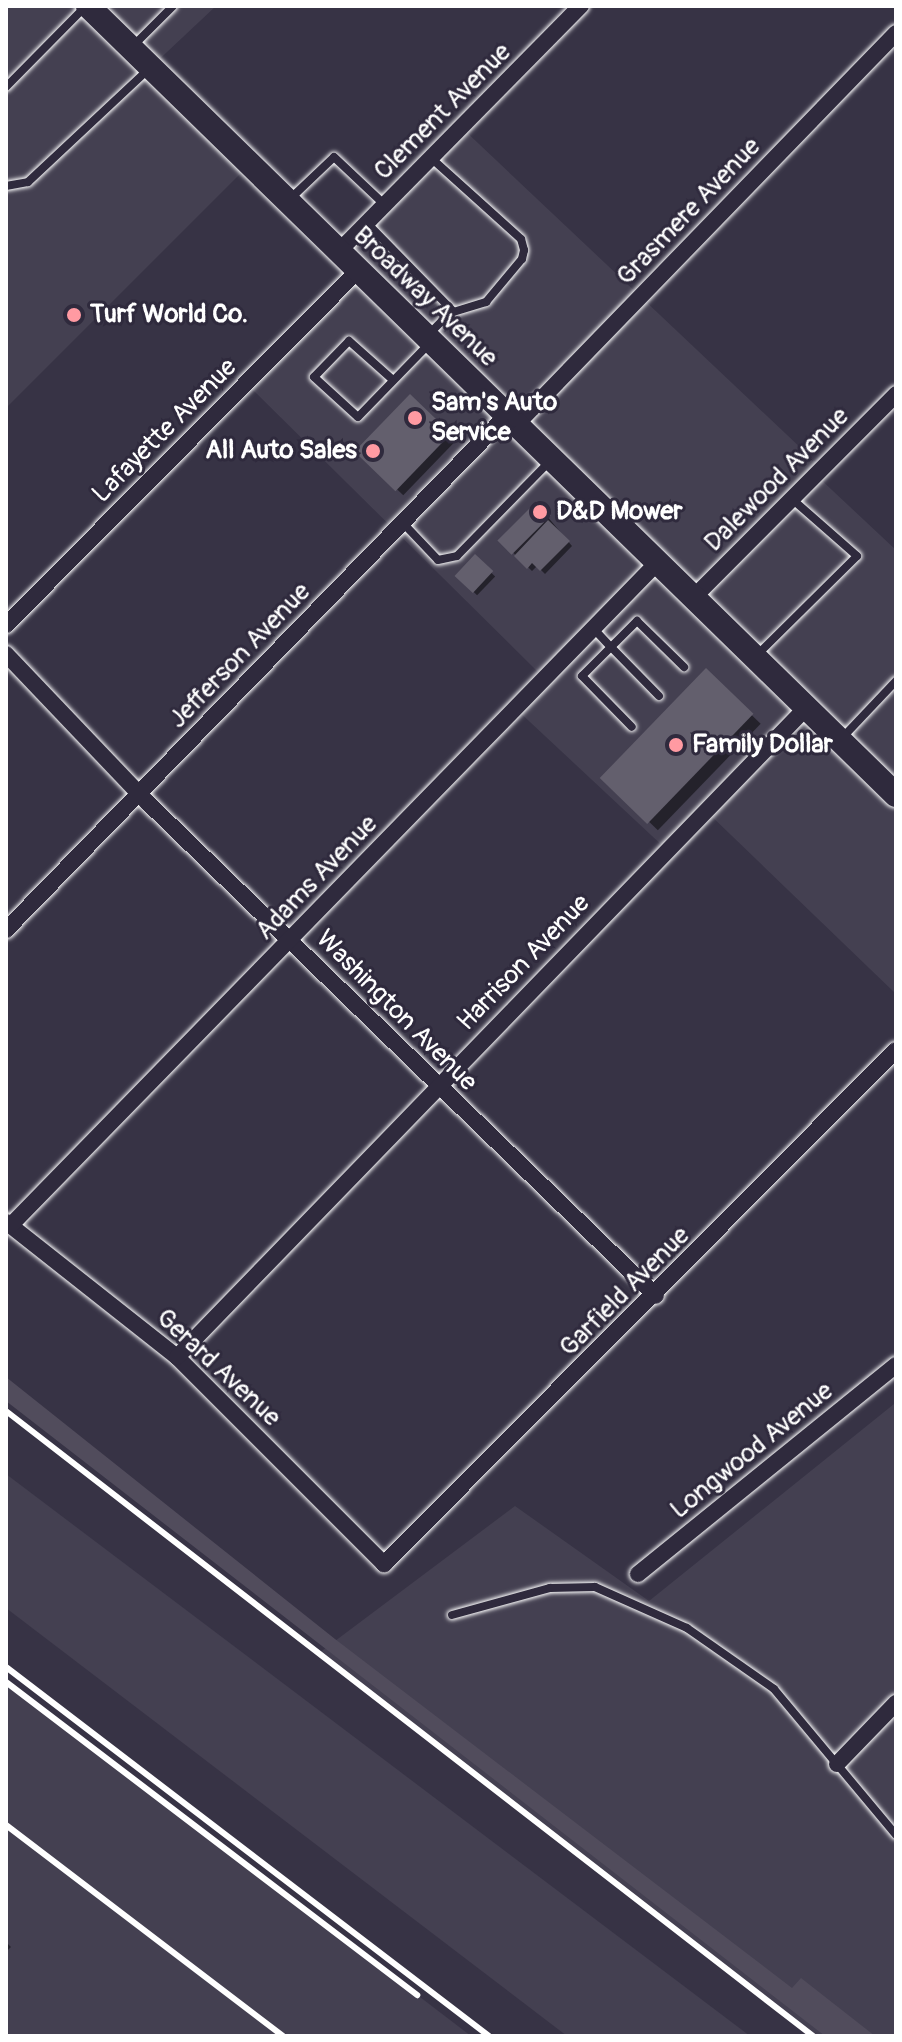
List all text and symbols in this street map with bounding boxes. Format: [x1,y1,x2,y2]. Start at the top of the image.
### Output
street label: Clement Avenue [368,37,518,187]
street label: Grasmere Avenue [611,132,767,292]
street label: Broadway Avenue [346,220,504,374]
place label: Turf World Co. [90,299,248,331]
marker: Turf World Co. [65,306,83,324]
street label: Lafayette Avenue [86,352,244,510]
place label: Sam's Auto Service [431,387,557,448]
street label: Dalewood Avenue [698,401,856,559]
marker: Sam's Auto Service [406,409,424,427]
place label: All Auto Sales [205,435,357,467]
marker: All Auto Sales [364,442,382,460]
place label: D&D Mower [556,496,683,528]
marker: D&D Mower [531,503,549,521]
street label: Jefferson Avenue [163,577,317,735]
place label: Family Dollar [692,729,833,761]
marker: Family Dollar [667,736,685,754]
street label: Adams Avenue [250,809,384,947]
street label: Harrison Avenue [451,888,597,1038]
street label: Washington Avenue [309,924,483,1098]
street label: Garfield Avenue [553,1220,697,1364]
street label: Gerard Avenue [149,1303,287,1433]
street label: Longwood Avenue [664,1376,840,1526]

